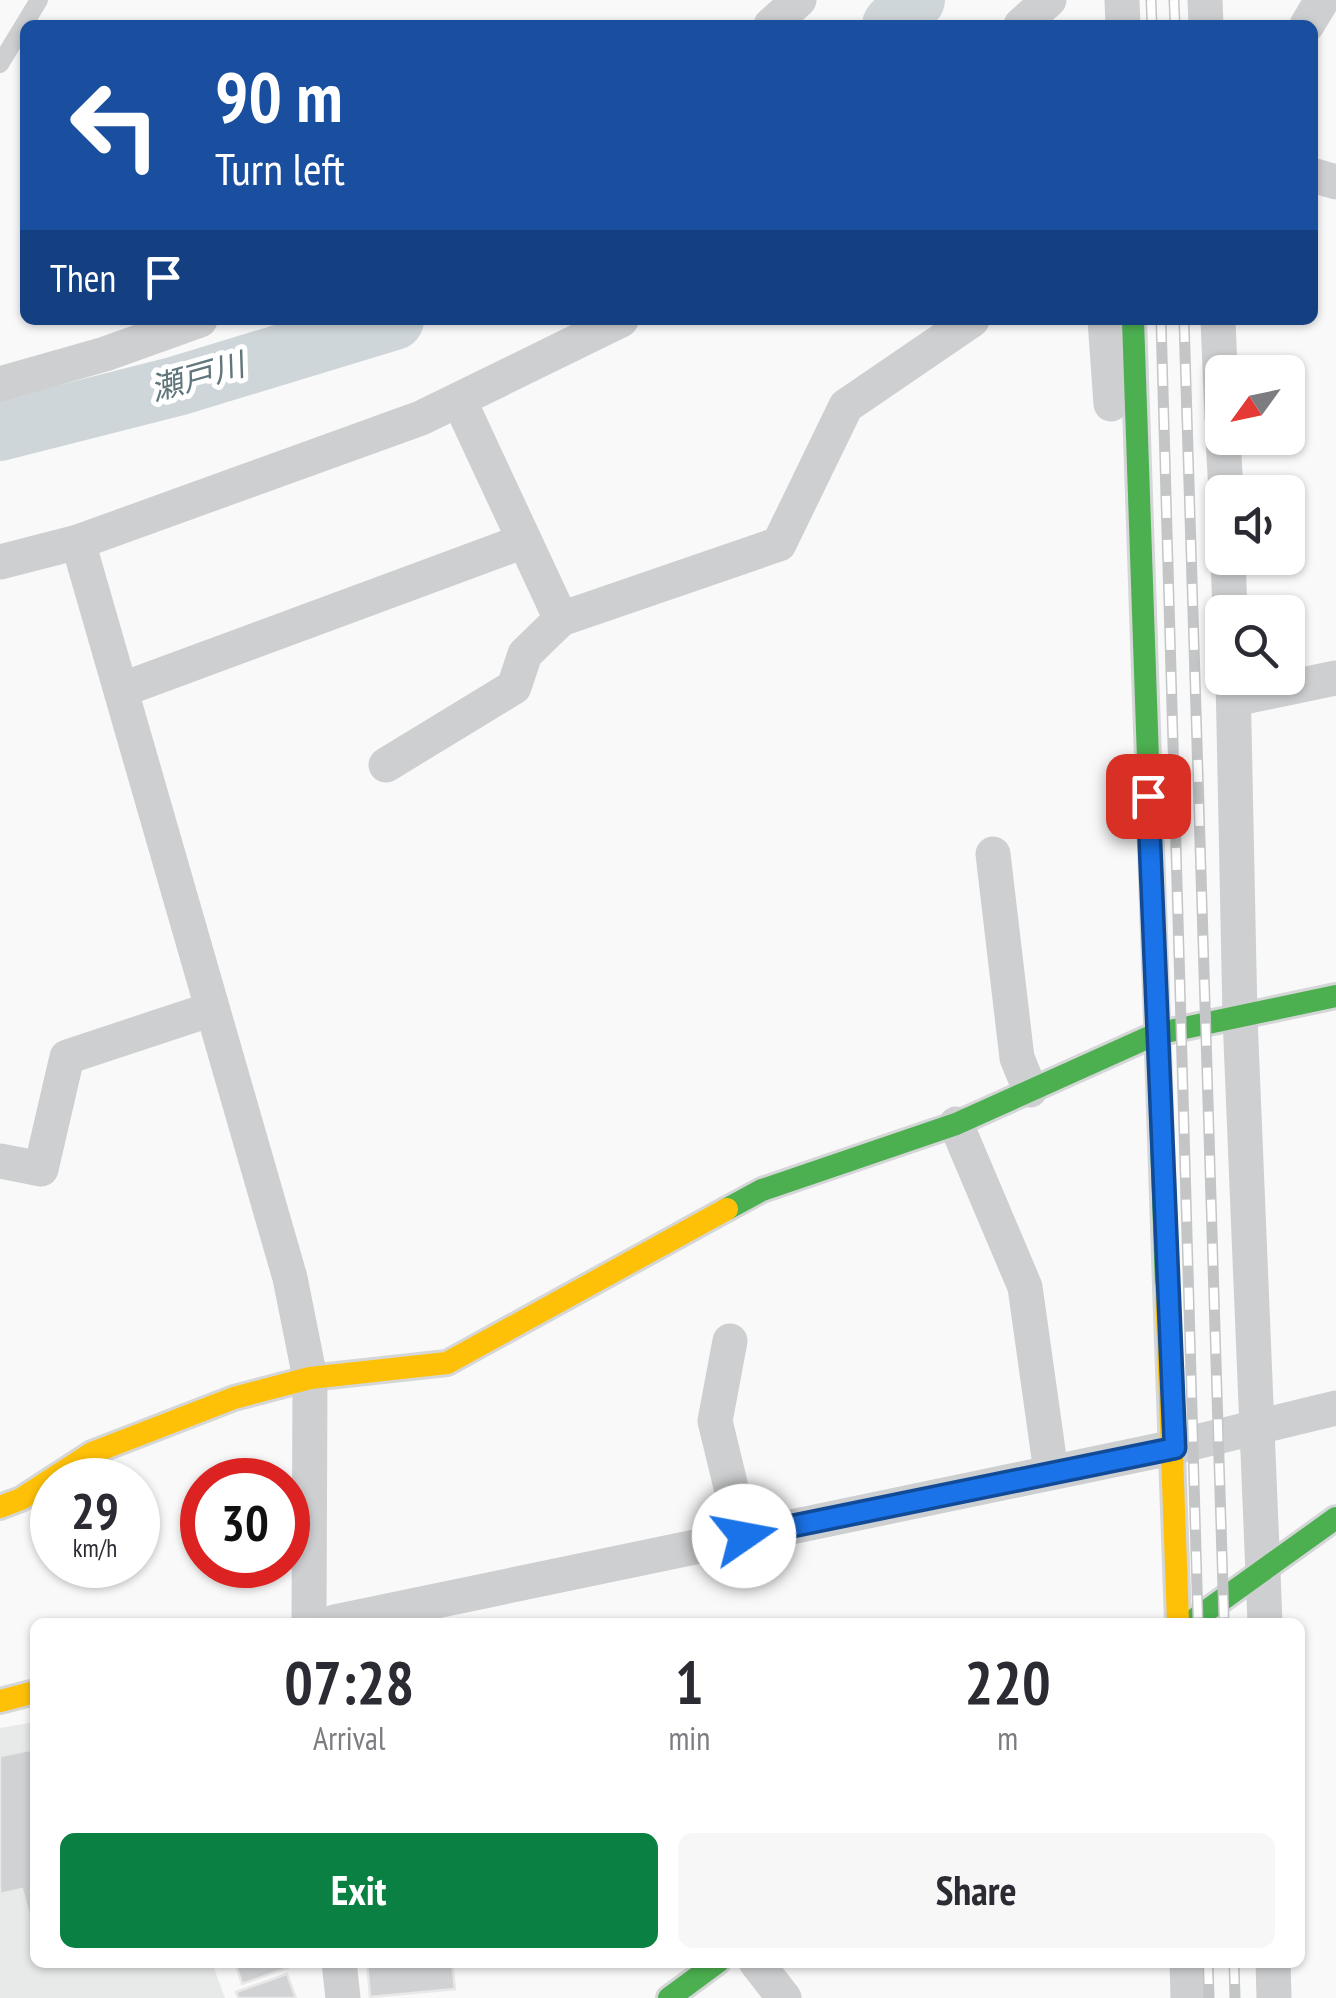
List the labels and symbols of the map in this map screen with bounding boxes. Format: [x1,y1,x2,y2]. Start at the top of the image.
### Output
water label: 瀬戸川 [145,342,252,409]
north arrow [1205,355,1305,455]
pin [1106,754,1191,839]
speed limit sign: 30 [180,1458,310,1588]
position arrow [692,1484,796,1588]

